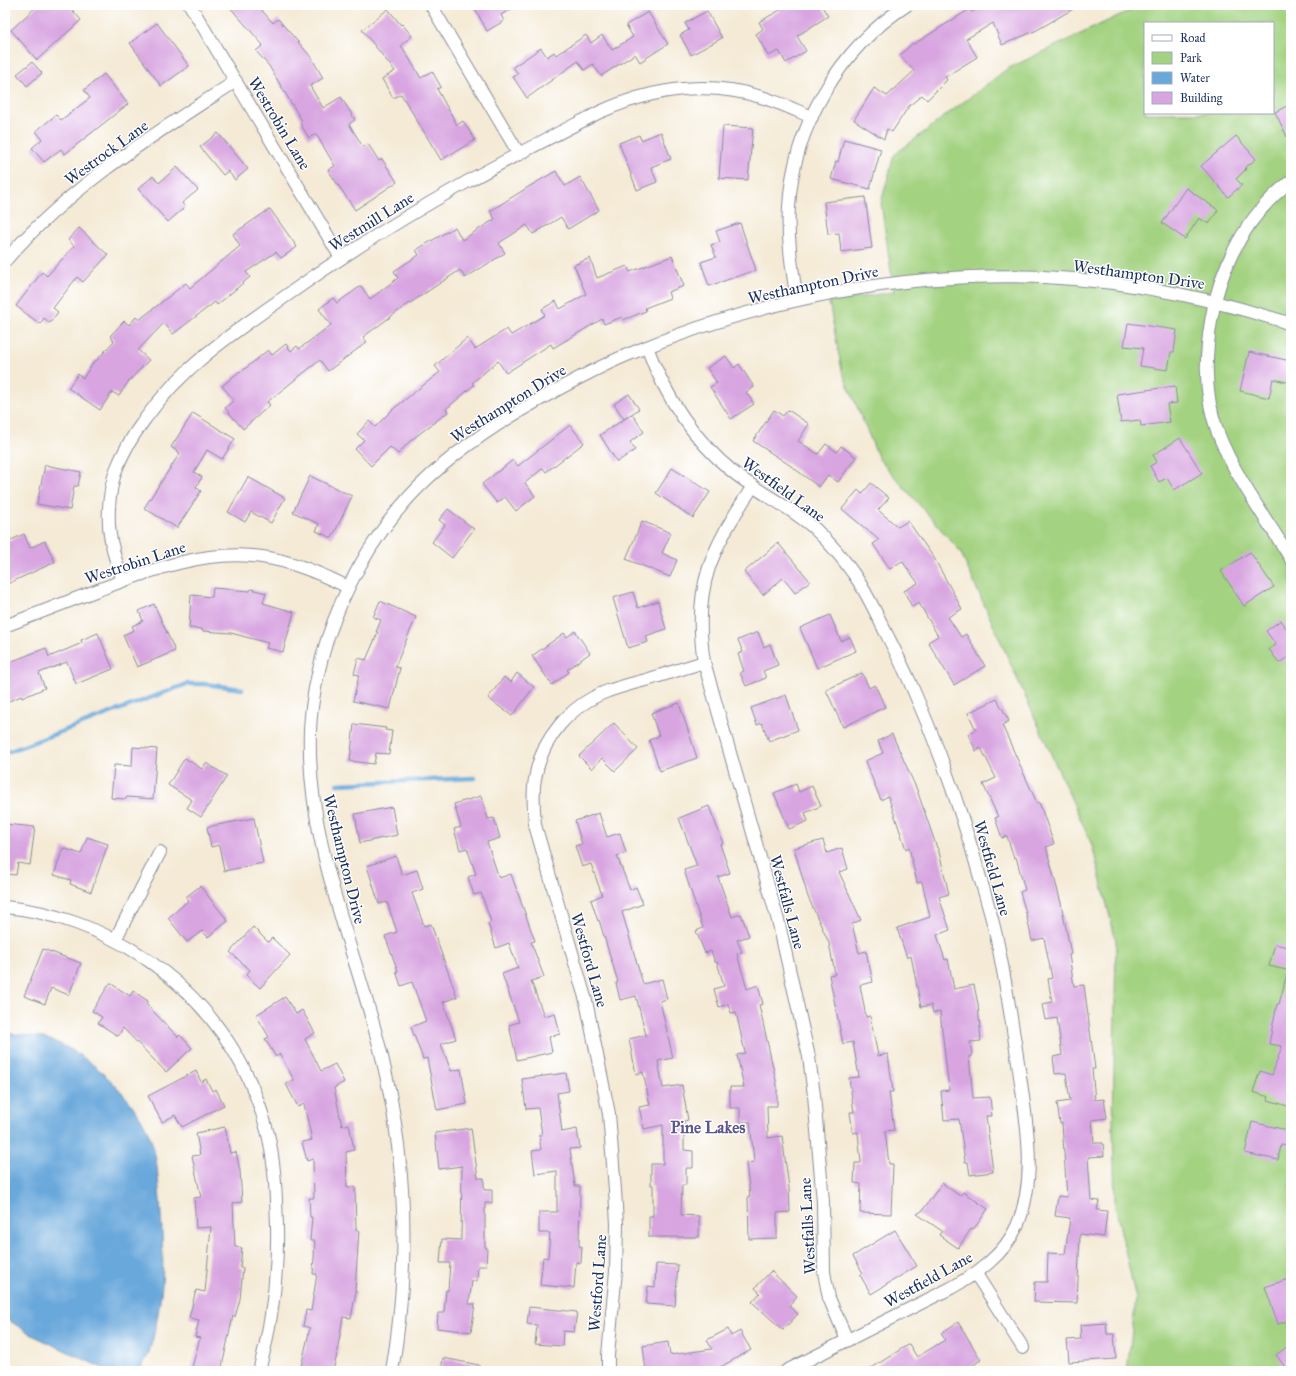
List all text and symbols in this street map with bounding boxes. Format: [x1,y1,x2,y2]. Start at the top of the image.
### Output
legend [1144,22,1274,114]
text: Road [1180,31,1206,45]
text: Park [1180,51,1202,65]
text: Water [1180,71,1210,85]
street label: Westrobin Lane [244,73,315,173]
text: Building [1180,91,1223,106]
street label: Westrock Lane [61,116,152,189]
street label: Westmill Lane [325,188,418,255]
street label: Westhampton Drive [1072,256,1206,293]
street label: Westhampton Drive [746,261,880,308]
street label: Westhampton Drive [447,360,570,447]
street label: Westfield Lane [738,453,829,526]
street label: Westrobin Lane [82,537,188,588]
street label: Westhampton Drive [319,792,370,926]
street label: Westfield Lane [970,818,1015,918]
street label: Westfalls Lane [766,853,809,952]
street label: Westford Lane [567,911,612,1010]
district label: Pine Lakes [670,1117,746,1138]
street label: Westfalls Lane [795,1177,820,1275]
street label: Westford Lane [585,1233,610,1332]
street label: Westfield Lane [881,1247,976,1312]

